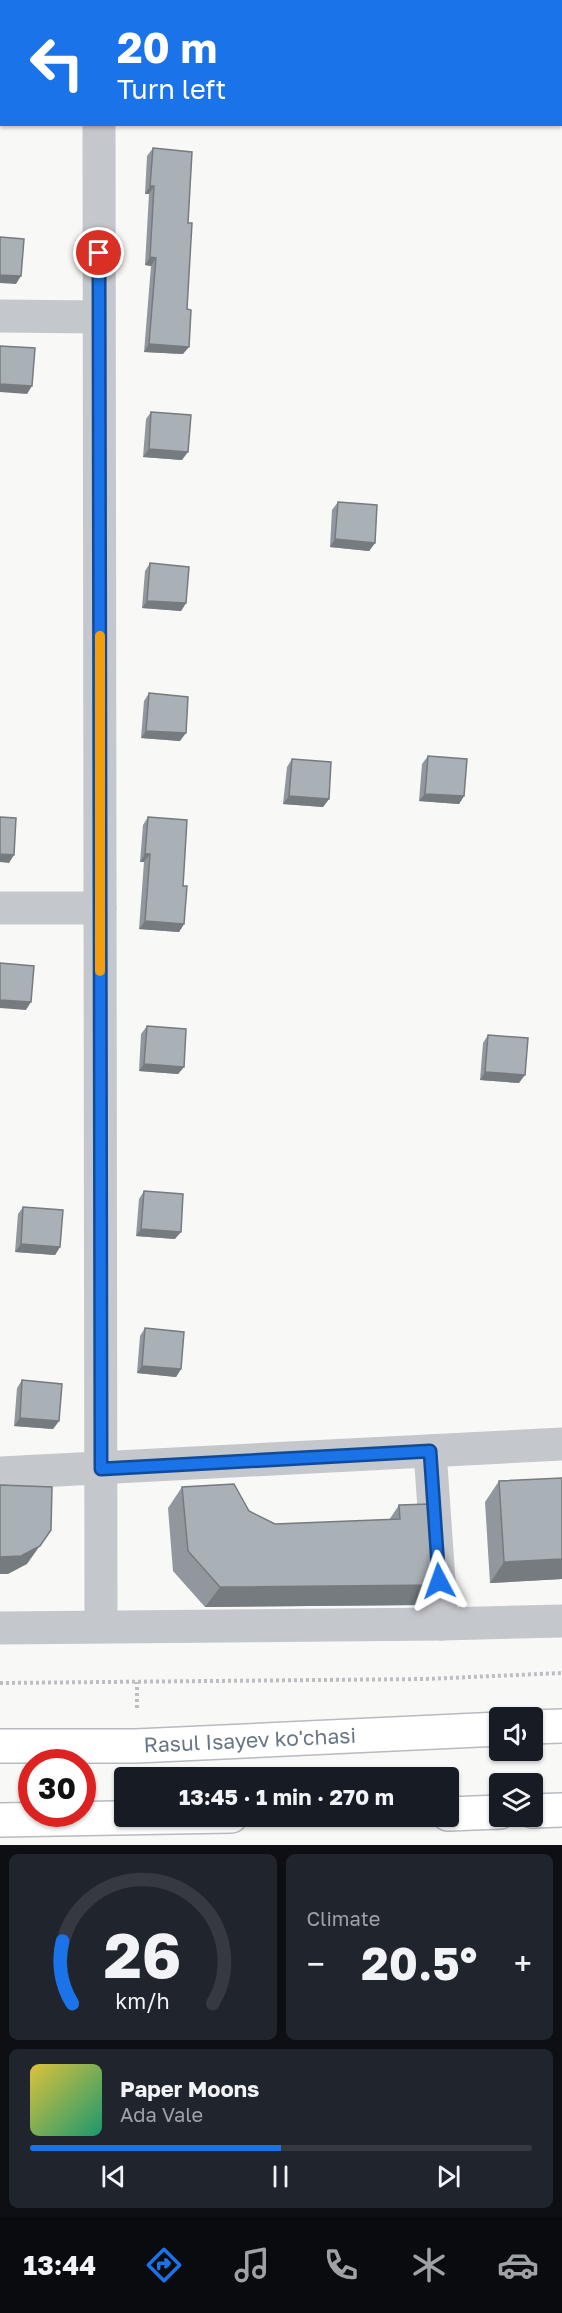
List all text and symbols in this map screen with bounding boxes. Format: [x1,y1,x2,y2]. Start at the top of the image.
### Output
text: 20 m [117,22,217,72]
icon: left [18,24,96,102]
text: Turn left [117,73,226,105]
pin [73,227,124,278]
icon: arrive [82,236,115,269]
position arrow [407,1549,471,1613]
map controls [489,1707,543,1827]
button: sound [489,1707,543,1761]
street label: Rasul Isayev ko'chasi [143,1722,357,1758]
speed limit sign: 30 [18,1749,96,1827]
button: layers [489,1773,543,1827]
text: 13:45 · 1 min · 270 m [179,1783,394,1810]
text: Climate [307,1906,380,1930]
text: 26 [104,1917,182,1992]
text: 20.5° [361,1936,477,1990]
text: − [307,1944,325,1983]
text: + [514,1944,532,1983]
text: km/h [115,1988,170,2014]
text: Paper Moons [120,2075,259,2102]
text: Ada Vale [120,2102,203,2126]
icon: previous [97,2160,130,2193]
icon: pause [264,2160,297,2193]
icon: next [432,2160,465,2193]
icon: directions [143,2244,185,2286]
icon: music [231,2244,273,2286]
icon: phone [320,2244,362,2286]
icon: climate [408,2244,450,2286]
icon: car [497,2244,539,2286]
text: 13:44 [23,2249,96,2281]

